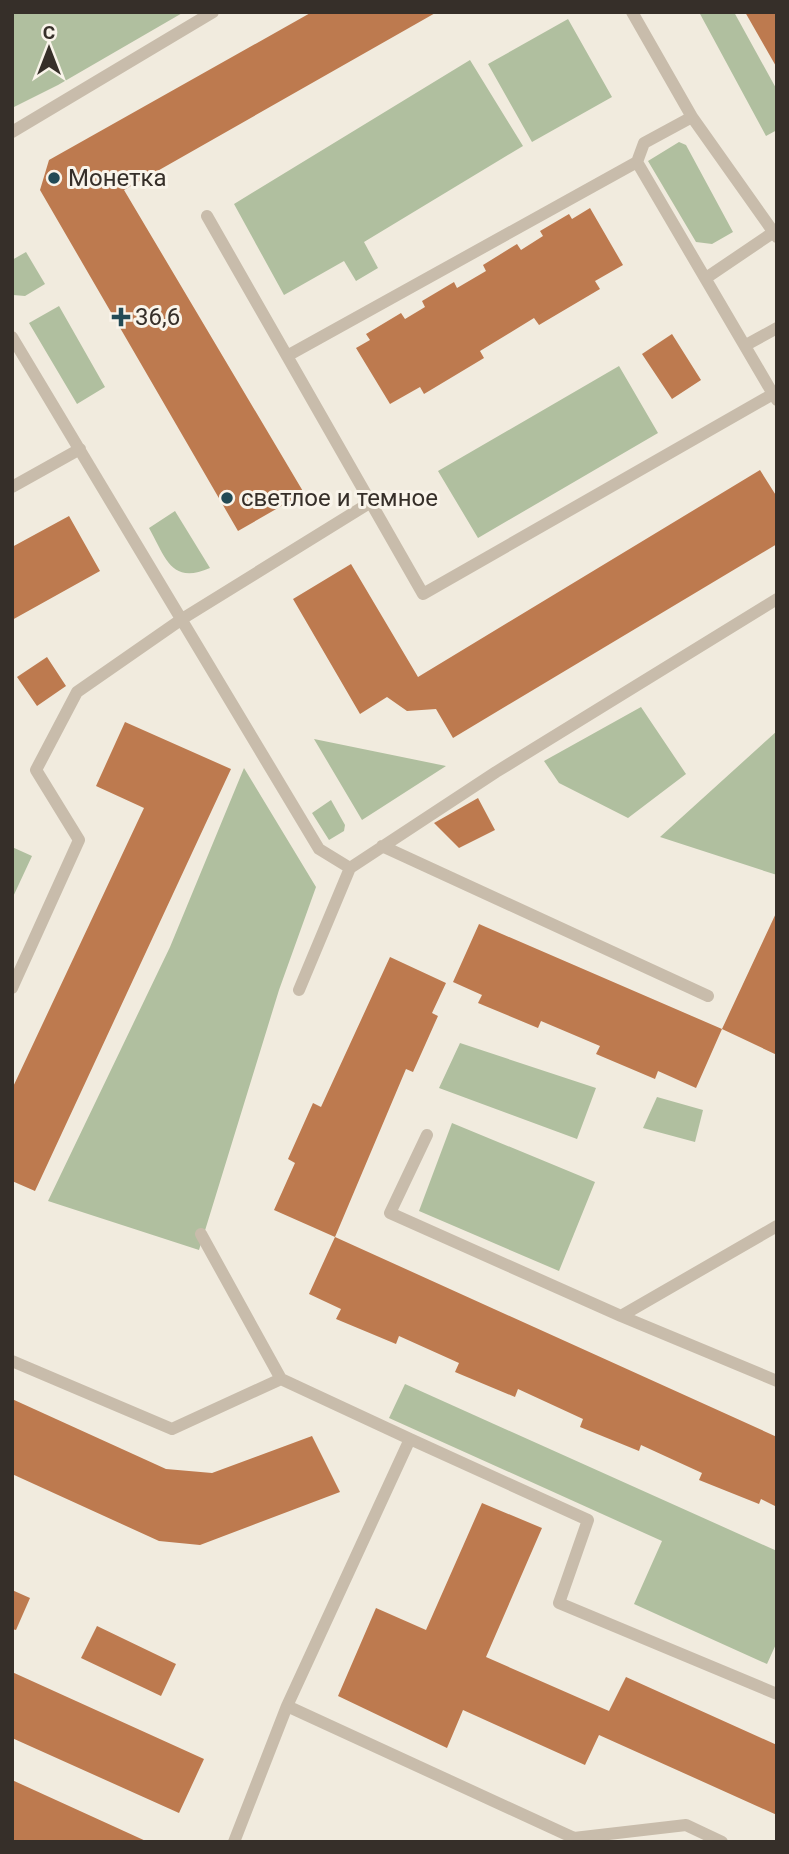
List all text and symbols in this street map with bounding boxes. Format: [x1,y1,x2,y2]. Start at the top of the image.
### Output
north arrow [14,14,84,84]
text: С [43,21,55,44]
place label: Монетка [68,164,167,192]
marker: Монетка [46,170,62,186]
place label: 36,6 [135,303,180,331]
marker: 36,6 [113,309,129,325]
place label: светлое и темное [241,484,438,512]
marker: светлое и темное [219,490,235,506]

